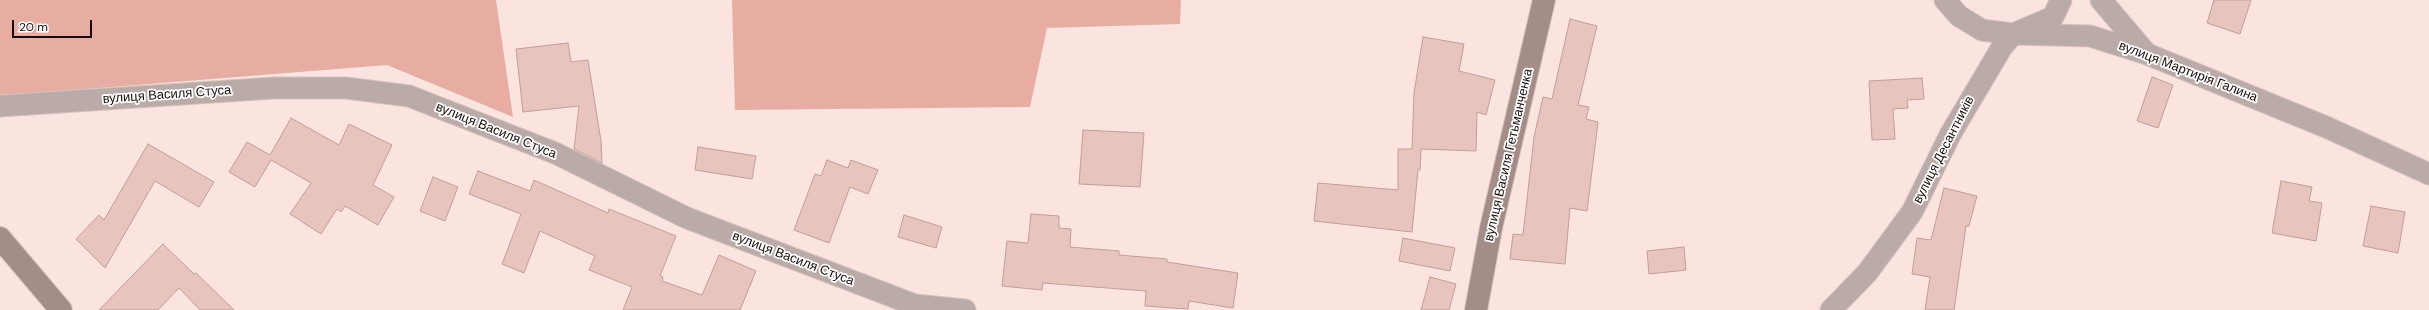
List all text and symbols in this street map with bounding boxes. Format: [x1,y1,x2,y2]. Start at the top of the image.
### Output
scale bar [14,12,94,38]
text: 20 m [19,19,48,35]
street label: вулиця Мартирія Галина [2116,38,2260,106]
street label: вулиця Василя Гетьманченка [1482,67,1536,243]
street label: вулиця Василя Стуса [102,83,232,107]
street label: вулиця Десантників [1910,94,1978,206]
street label: вулиця Василя Стуса [433,100,559,162]
street label: вулиця Василя Стуса [730,229,856,289]

